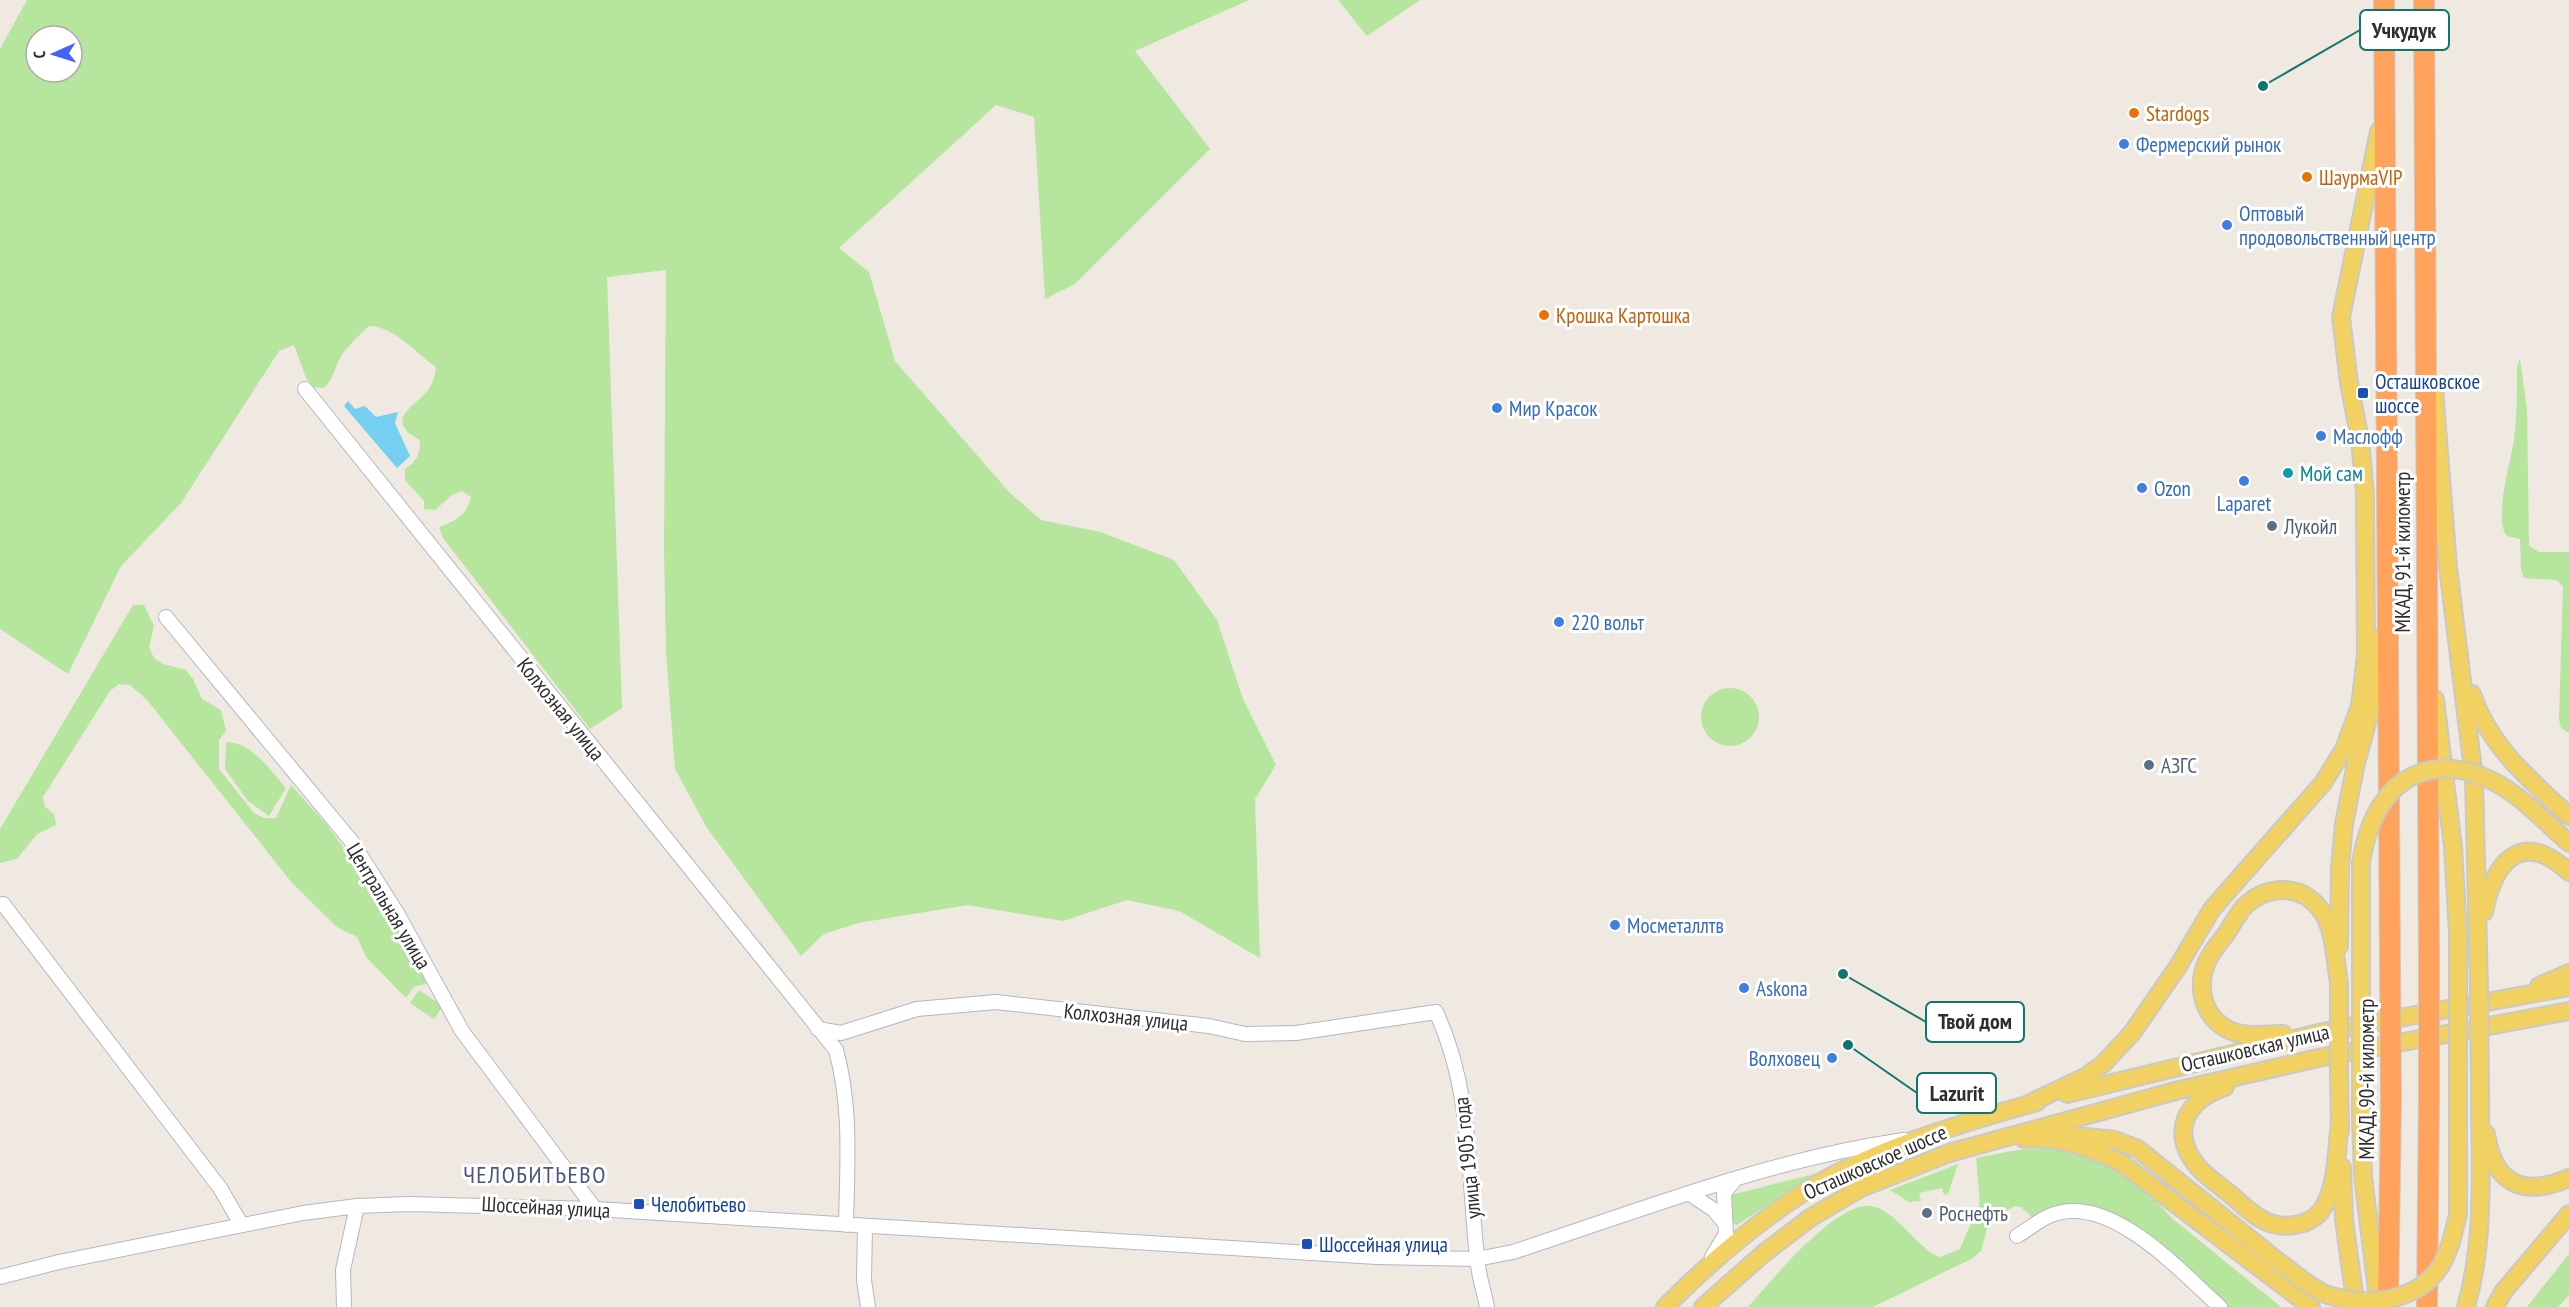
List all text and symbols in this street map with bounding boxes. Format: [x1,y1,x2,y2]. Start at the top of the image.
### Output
callout: Учкудук [2360,10,2449,50]
text: Учкудук [2371,16,2437,44]
north arrow [24,24,84,84]
text: С [29,50,49,59]
place label: Stardogs [2146,100,2209,127]
marker: Stardogs [2127,106,2141,120]
place label: Фермерский рынок [2136,131,2281,158]
marker: Фермерский рынок [2117,137,2131,151]
place label: ШаурмаVIP [2319,164,2403,191]
marker: ШаурмаVIP [2300,170,2314,184]
place label: Оптовый продовольственный центр [2239,200,2436,251]
marker: Оптовый продовольственный центр [2220,218,2234,232]
place label: Крошка Картошка [1556,302,1690,329]
marker: Крошка Картошка [1537,308,1551,322]
place label: Осташковское шоссе [2375,368,2480,419]
marker: Осташковское шоссе [2356,386,2370,400]
place label: Мир Красок [1509,395,1597,422]
marker: Мир Красок [1490,401,1504,415]
place label: Маслофф [2333,423,2403,450]
marker: Маслофф [2314,429,2328,443]
place label: Мой сам [2300,460,2363,487]
marker: Мой сам [2281,466,2295,480]
street label: МКАД, 91-й километр [2389,471,2416,633]
marker: Laparet [2237,474,2251,488]
place label: Ozon [2154,475,2191,502]
marker: Ozon [2135,481,2149,495]
place label: Laparet [2217,490,2272,517]
place label: Лукойл [2283,513,2337,540]
marker: Лукойл [2265,519,2279,533]
place label: 220 вольт [1571,609,1644,636]
marker: 220 вольт [1552,615,1566,629]
street label: Колхозная улица [511,652,611,766]
place label: АЗГС [2161,752,2197,779]
marker: АЗГС [2142,758,2156,772]
street label: Центральная улица [341,838,437,974]
place label: Мосметаллтв [1627,912,1724,939]
marker: Мосметаллтв [1608,918,1622,932]
place label: Askona [1756,975,1808,1002]
marker: Askona [1737,981,1751,995]
street label: Колхозная улица [1063,997,1189,1037]
street label: МКАД, 90-й километр [2353,998,2380,1160]
callout: Твой дом [1926,1002,2024,1042]
text: Твой дом [1938,1007,2012,1035]
street label: Осташковская улица [2178,1018,2332,1078]
place label: Волховец [1749,1045,1820,1072]
marker: Волховец [1825,1051,1839,1065]
callout: Lazurit [1917,1073,1996,1113]
text: Lazurit [1930,1079,1985,1107]
street label: улица 1905 года [1447,1096,1487,1220]
street label: Осташковское шоссе [1799,1118,1951,1206]
district label: ЧЕЛОБИТЬЕВО [463,1159,607,1190]
street label: Шоссейная улица [481,1190,611,1224]
place label: Челобитьево [651,1191,746,1218]
marker: Челобитьево [632,1197,646,1211]
place label: Роснефть [1939,1200,2008,1227]
marker: Роснефть [1920,1206,1934,1220]
place label: Шоссейная улица [1319,1231,1448,1258]
marker: Шоссейная улица [1300,1237,1314,1251]

